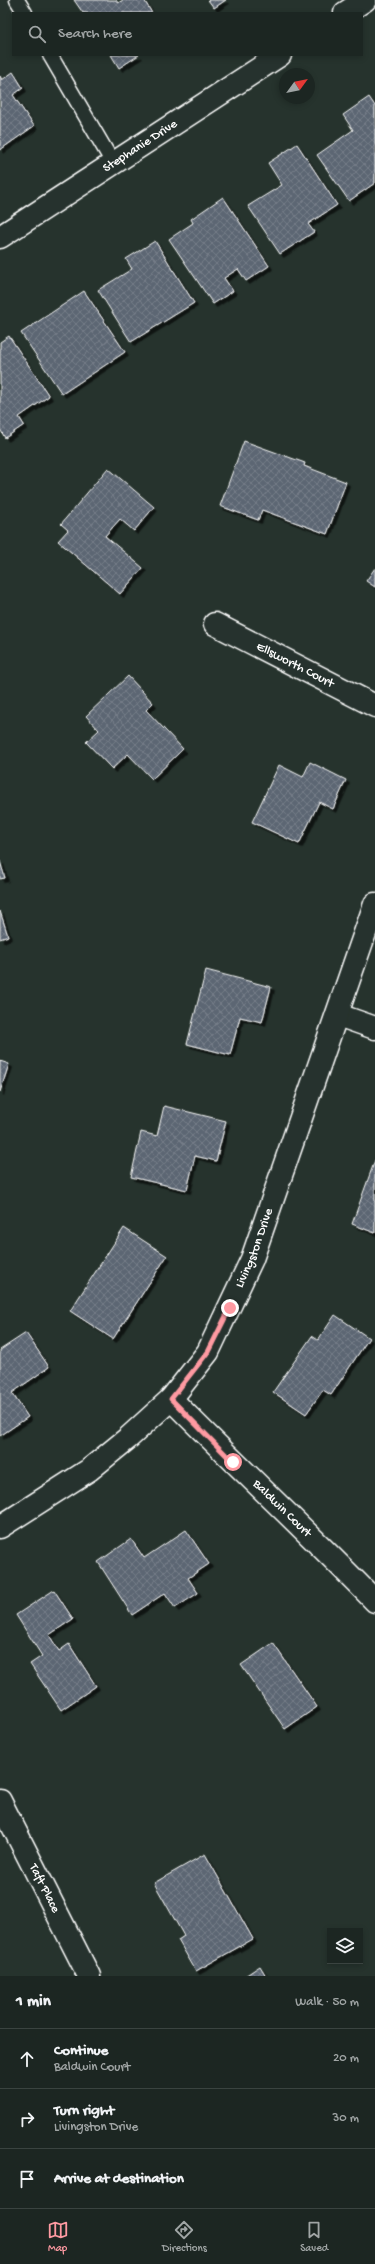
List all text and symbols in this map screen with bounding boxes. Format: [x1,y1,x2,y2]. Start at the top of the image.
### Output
search box [12,12,363,56]
icon: search [26,23,48,45]
text: Search here [58,25,132,43]
north arrow [279,68,315,104]
street label: Stephanie Drive [100,116,180,176]
street label: Ellsworth Court [254,639,338,692]
street label: Livingston Drive [232,1206,277,1290]
route end [221,1299,239,1317]
route start [224,1453,242,1471]
street label: Baldwin Court [249,1476,316,1542]
street label: Taft Place [25,1860,63,1916]
map controls [327,1928,363,1964]
button: layers [327,1928,363,1964]
text: 1 min [16,1992,51,2012]
text: Walk · 50 m [295,1995,359,2010]
text: Continue [54,2042,108,2060]
icon: ahead [16,2048,38,2070]
text: 20 m [333,2051,359,2066]
text: Baldwin Court [54,2060,130,2075]
text: Turn right [54,2102,114,2120]
icon: right [16,2108,38,2130]
text: 30 m [333,2111,359,2126]
text: Livingston Drive [54,2120,138,2135]
icon: arrive [16,2168,38,2190]
text: Arrive at destination [54,2170,184,2188]
tab: Map [47,2219,69,2255]
tab: Directions [162,2219,207,2255]
tab: Saved [300,2219,328,2255]

